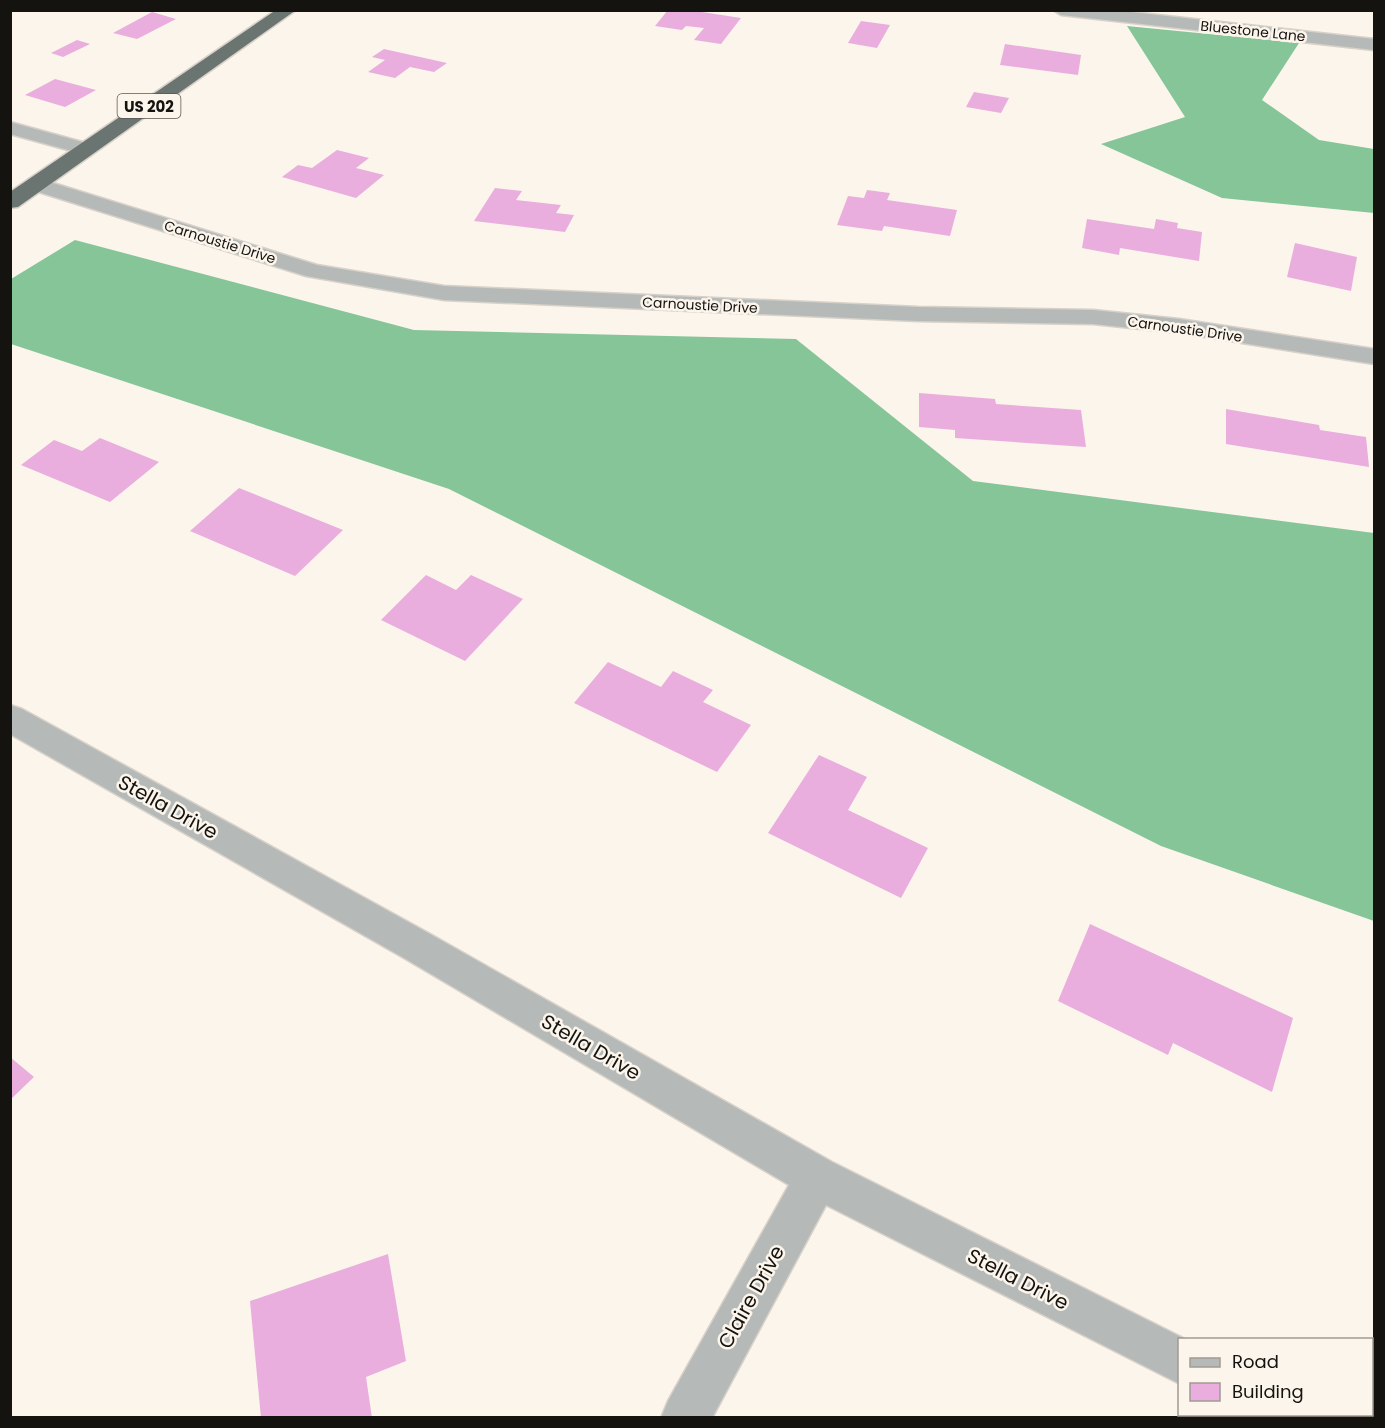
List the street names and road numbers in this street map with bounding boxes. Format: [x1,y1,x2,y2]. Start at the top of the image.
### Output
street label: Bluestone Lane [1199,16,1307,46]
road number: US 202 [118,94,180,118]
street label: Carnoustie Drive [162,216,279,269]
street label: Carnoustie Drive [642,292,759,318]
street label: Carnoustie Drive [1126,311,1244,347]
street label: Stella Drive [113,768,223,846]
street label: Stella Drive [536,1007,646,1087]
street label: Claire Drive [711,1240,791,1354]
street label: Stella Drive [963,1241,1073,1317]

